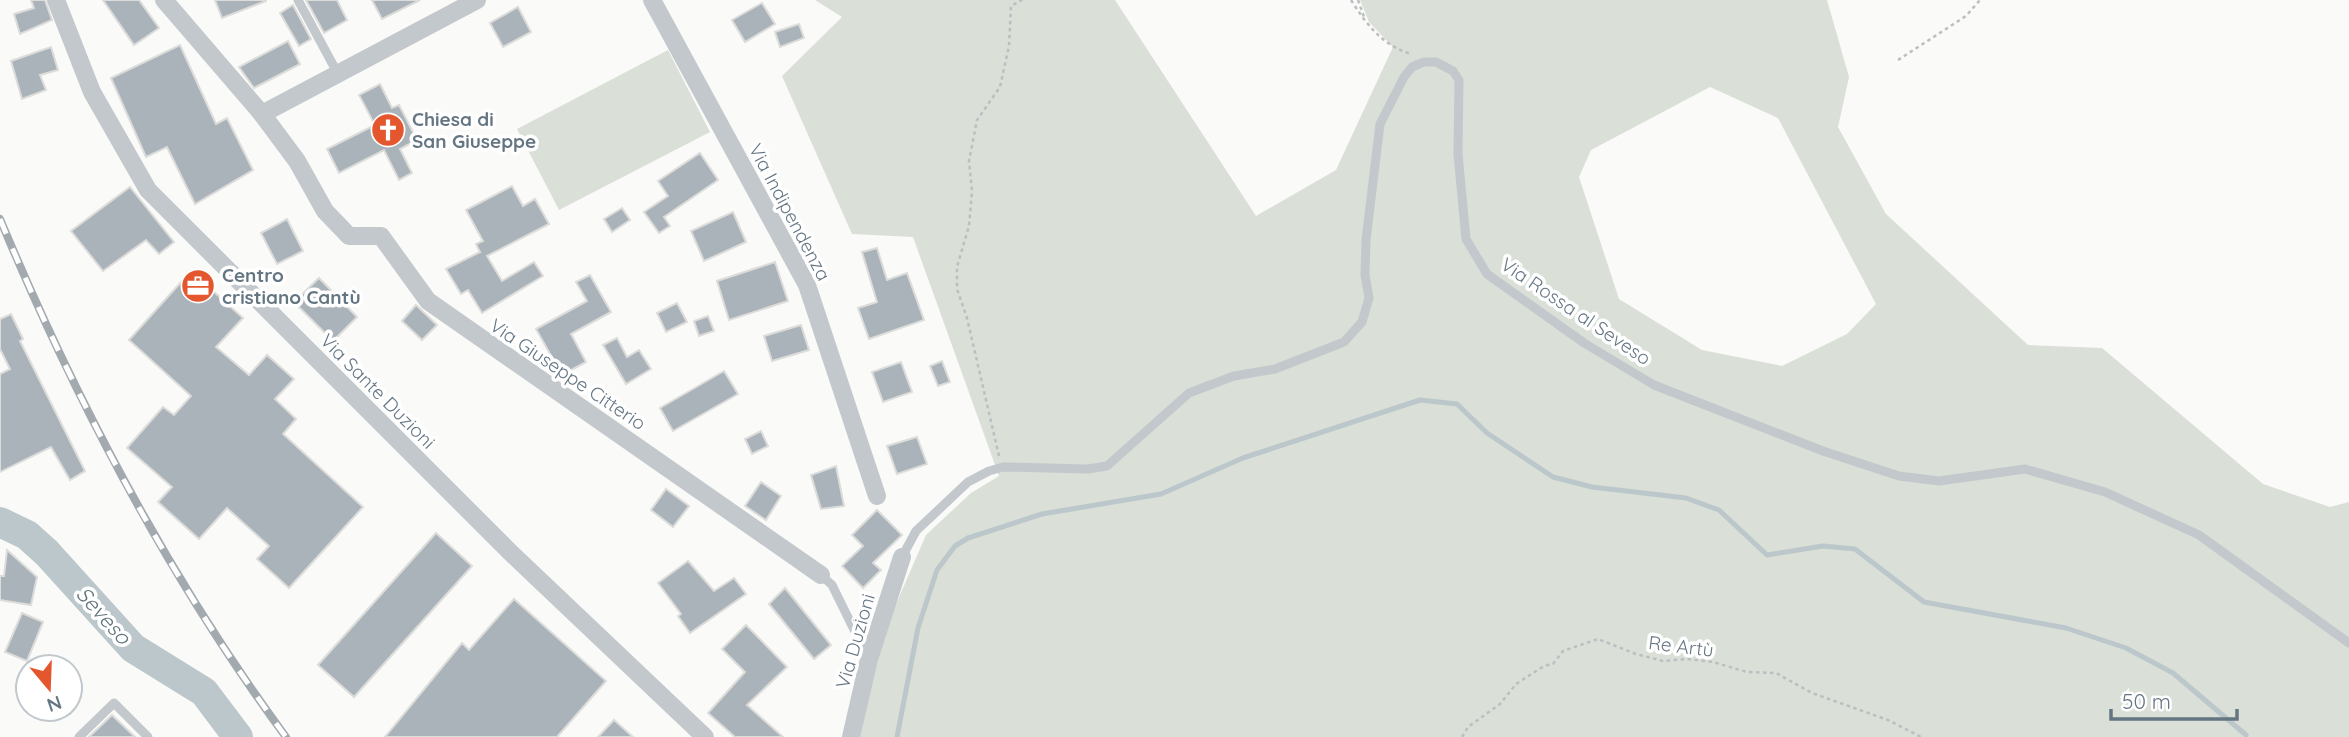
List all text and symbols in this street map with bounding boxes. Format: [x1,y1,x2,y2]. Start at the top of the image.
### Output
place label: Chiesa di San Giuseppe [412,107,536,153]
church icon: Chiesa di San Giuseppe [369,111,407,149]
street label: Via Indipendenza [744,139,836,285]
street label: Via Rossa al Seveso [1496,252,1656,370]
place label: Centro cristiano Cantù [222,263,361,309]
office icon: Centro cristiano Cantù [179,267,217,305]
street label: Via Giuseppe Citterio [485,313,651,435]
street label: Via Sante Duzioni [315,328,441,454]
water label: Seveso [71,581,138,650]
street label: Via Duzioni [830,591,880,691]
street label: Re Artù [1647,630,1715,662]
north arrow [14,653,84,723]
scale bar [2111,678,2237,722]
text: 50 m [2122,688,2171,714]
text: N [44,690,65,718]

